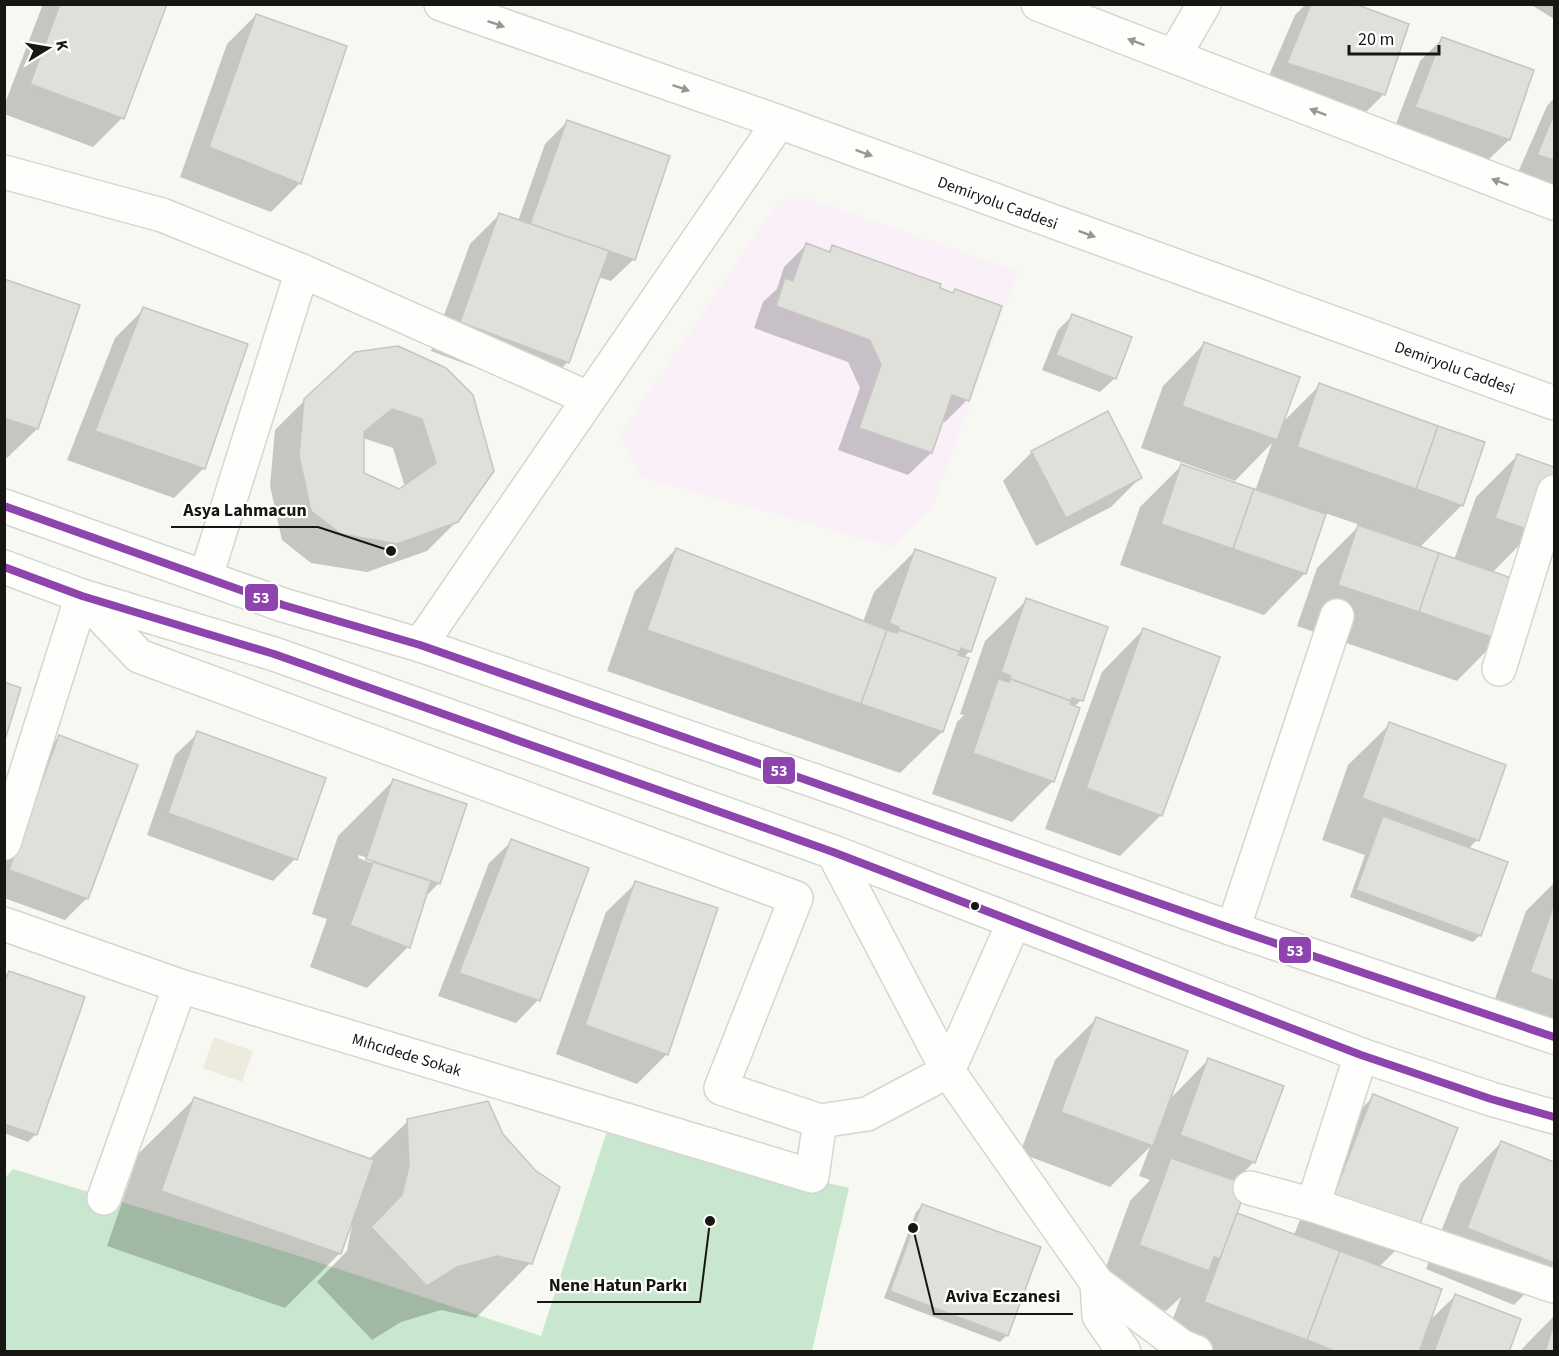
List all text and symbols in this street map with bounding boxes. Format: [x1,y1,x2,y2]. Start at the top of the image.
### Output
north arrow [18,18,78,78]
scale bar [1349,18,1439,56]
one-way arrow [487,19,505,29]
text: 20 m [1358,27,1394,52]
one-way arrow [1127,36,1145,46]
text: K [50,38,74,52]
one-way arrow [672,83,690,93]
one-way arrow [1309,107,1327,116]
one-way arrow [855,149,873,159]
street label: Demiryolu Caddesi [934,171,1061,235]
one-way arrow [1491,177,1509,186]
one-way arrow [1078,230,1096,240]
street label: Demiryolu Caddesi [1391,336,1518,400]
callout: Asya Lahmacun [171,491,318,527]
text: Asya Lahmacun [182,498,307,523]
line badge: 53 [244,583,279,612]
text: 53 [253,587,269,609]
line badge: 53 [762,756,796,785]
text: 53 [771,760,787,782]
unlabelled marker [969,900,981,912]
line badge: 53 [1278,936,1312,964]
text: 53 [1287,940,1303,962]
street label: Mıhcıdede Sokak [349,1028,464,1082]
callout: Nene Hatun Parkı [537,1266,700,1302]
text: Nene Hatun Parkı [549,1273,687,1298]
callout: Aviva Eczanesi [934,1278,1073,1314]
text: Aviva Eczanesi [945,1284,1060,1309]

